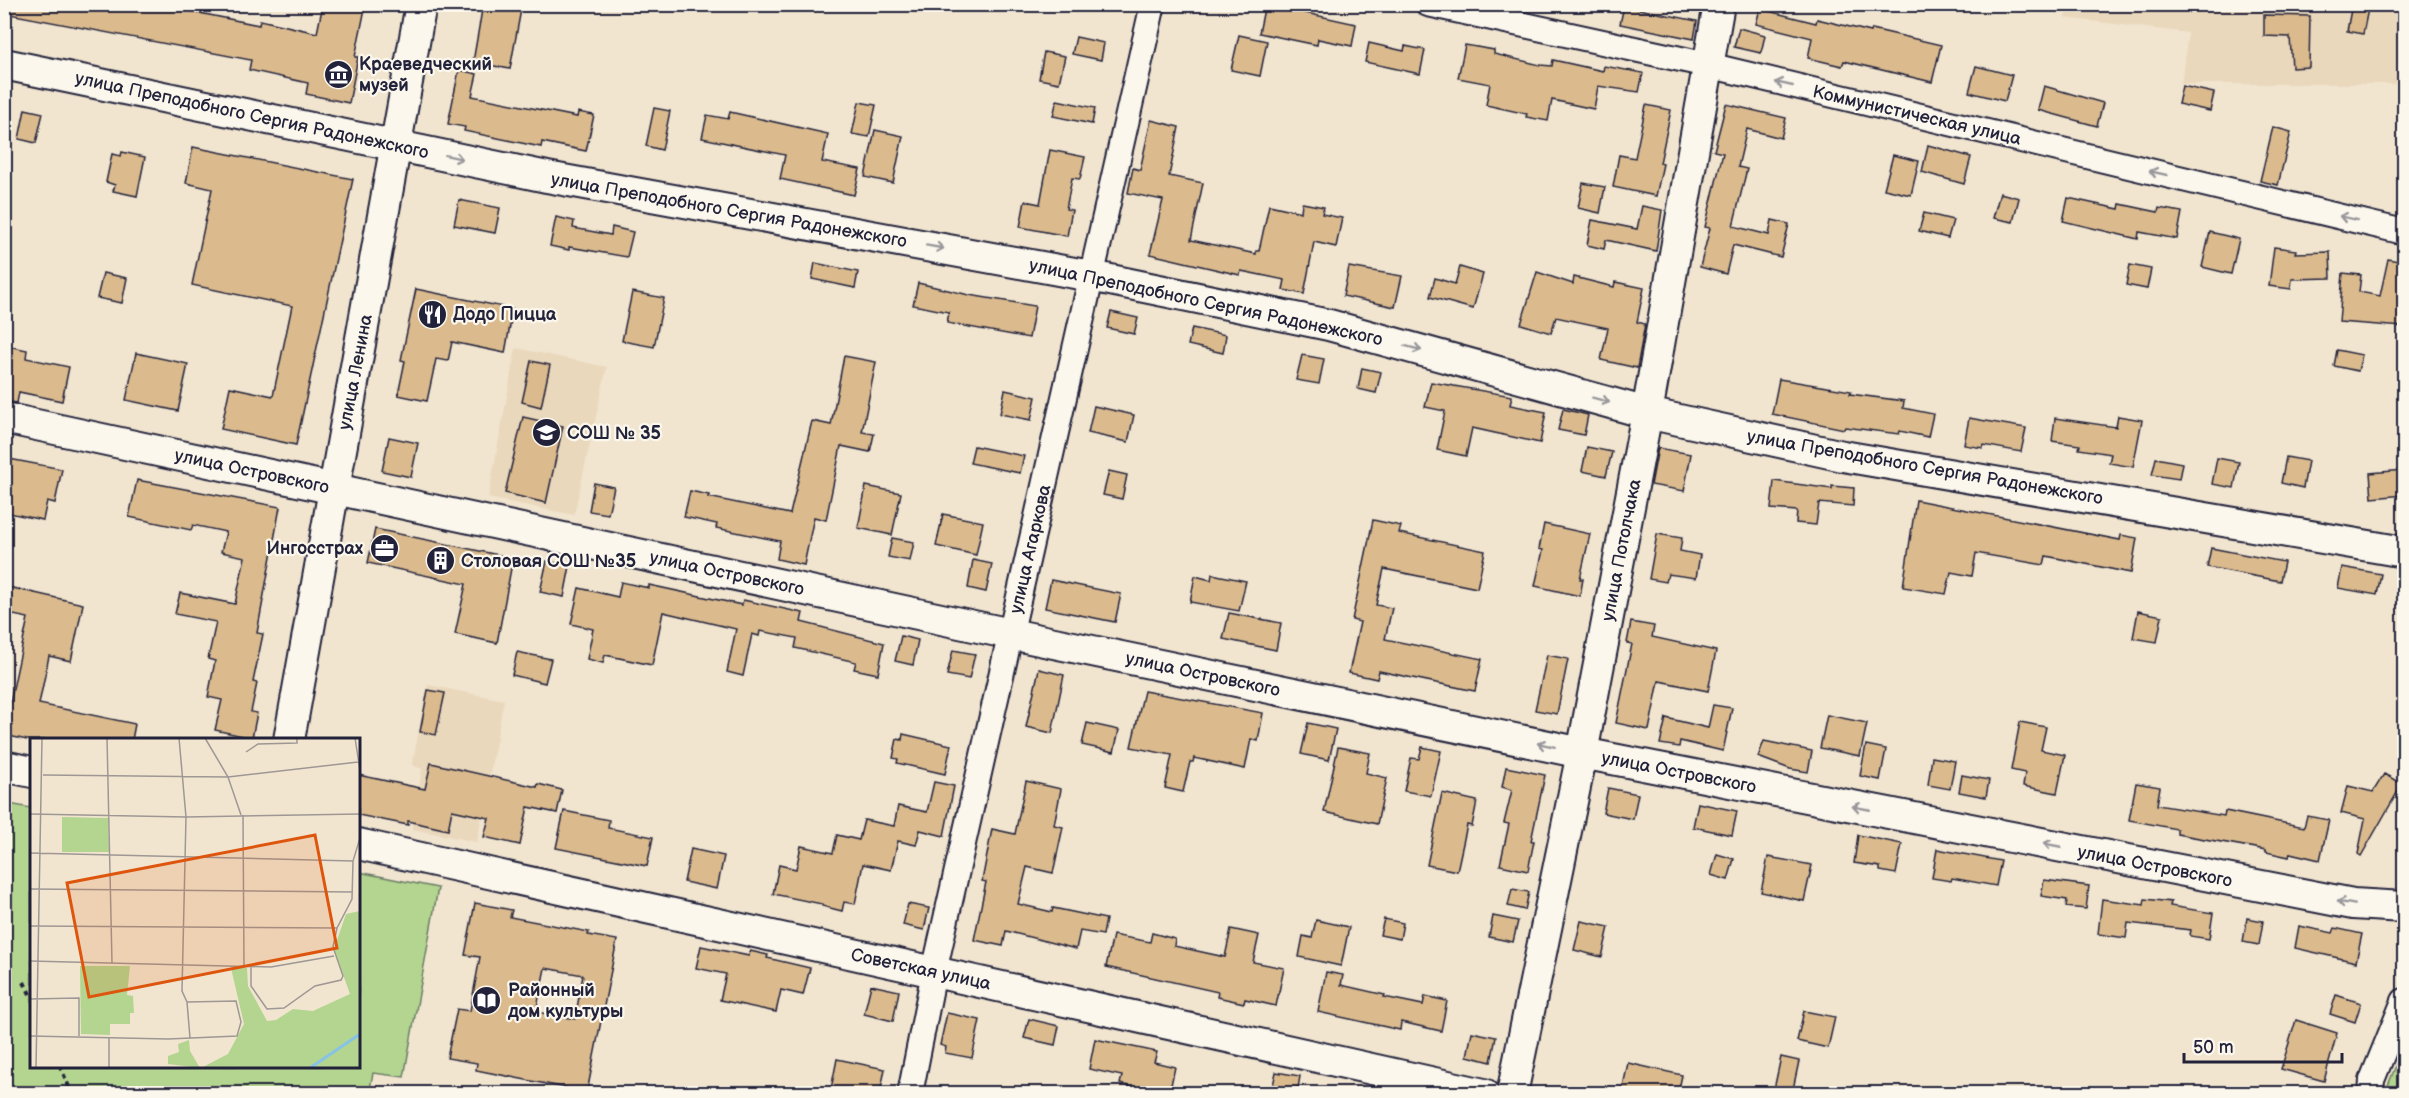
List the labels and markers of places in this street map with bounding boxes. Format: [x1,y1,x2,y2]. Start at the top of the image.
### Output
place label: Краеведческий музей [359,54,492,96]
museum icon: Краеведческий музей [322,58,354,90]
restaurant icon: Додо Пицца [416,298,448,330]
place label: Додо Пицца [453,304,557,325]
school or university icon: СОШ № 35 [530,417,562,449]
place label: СОШ № 35 [567,423,661,444]
office icon: Ингосстрах [368,532,400,564]
place label: Ингосстрах [266,538,364,559]
building icon: Столовая СОШ №35 [424,545,456,577]
place label: Столовая СОШ №35 [461,551,636,572]
place label: Районный дом культуры [507,980,624,1022]
library icon: Районный дом культуры [471,984,503,1016]

